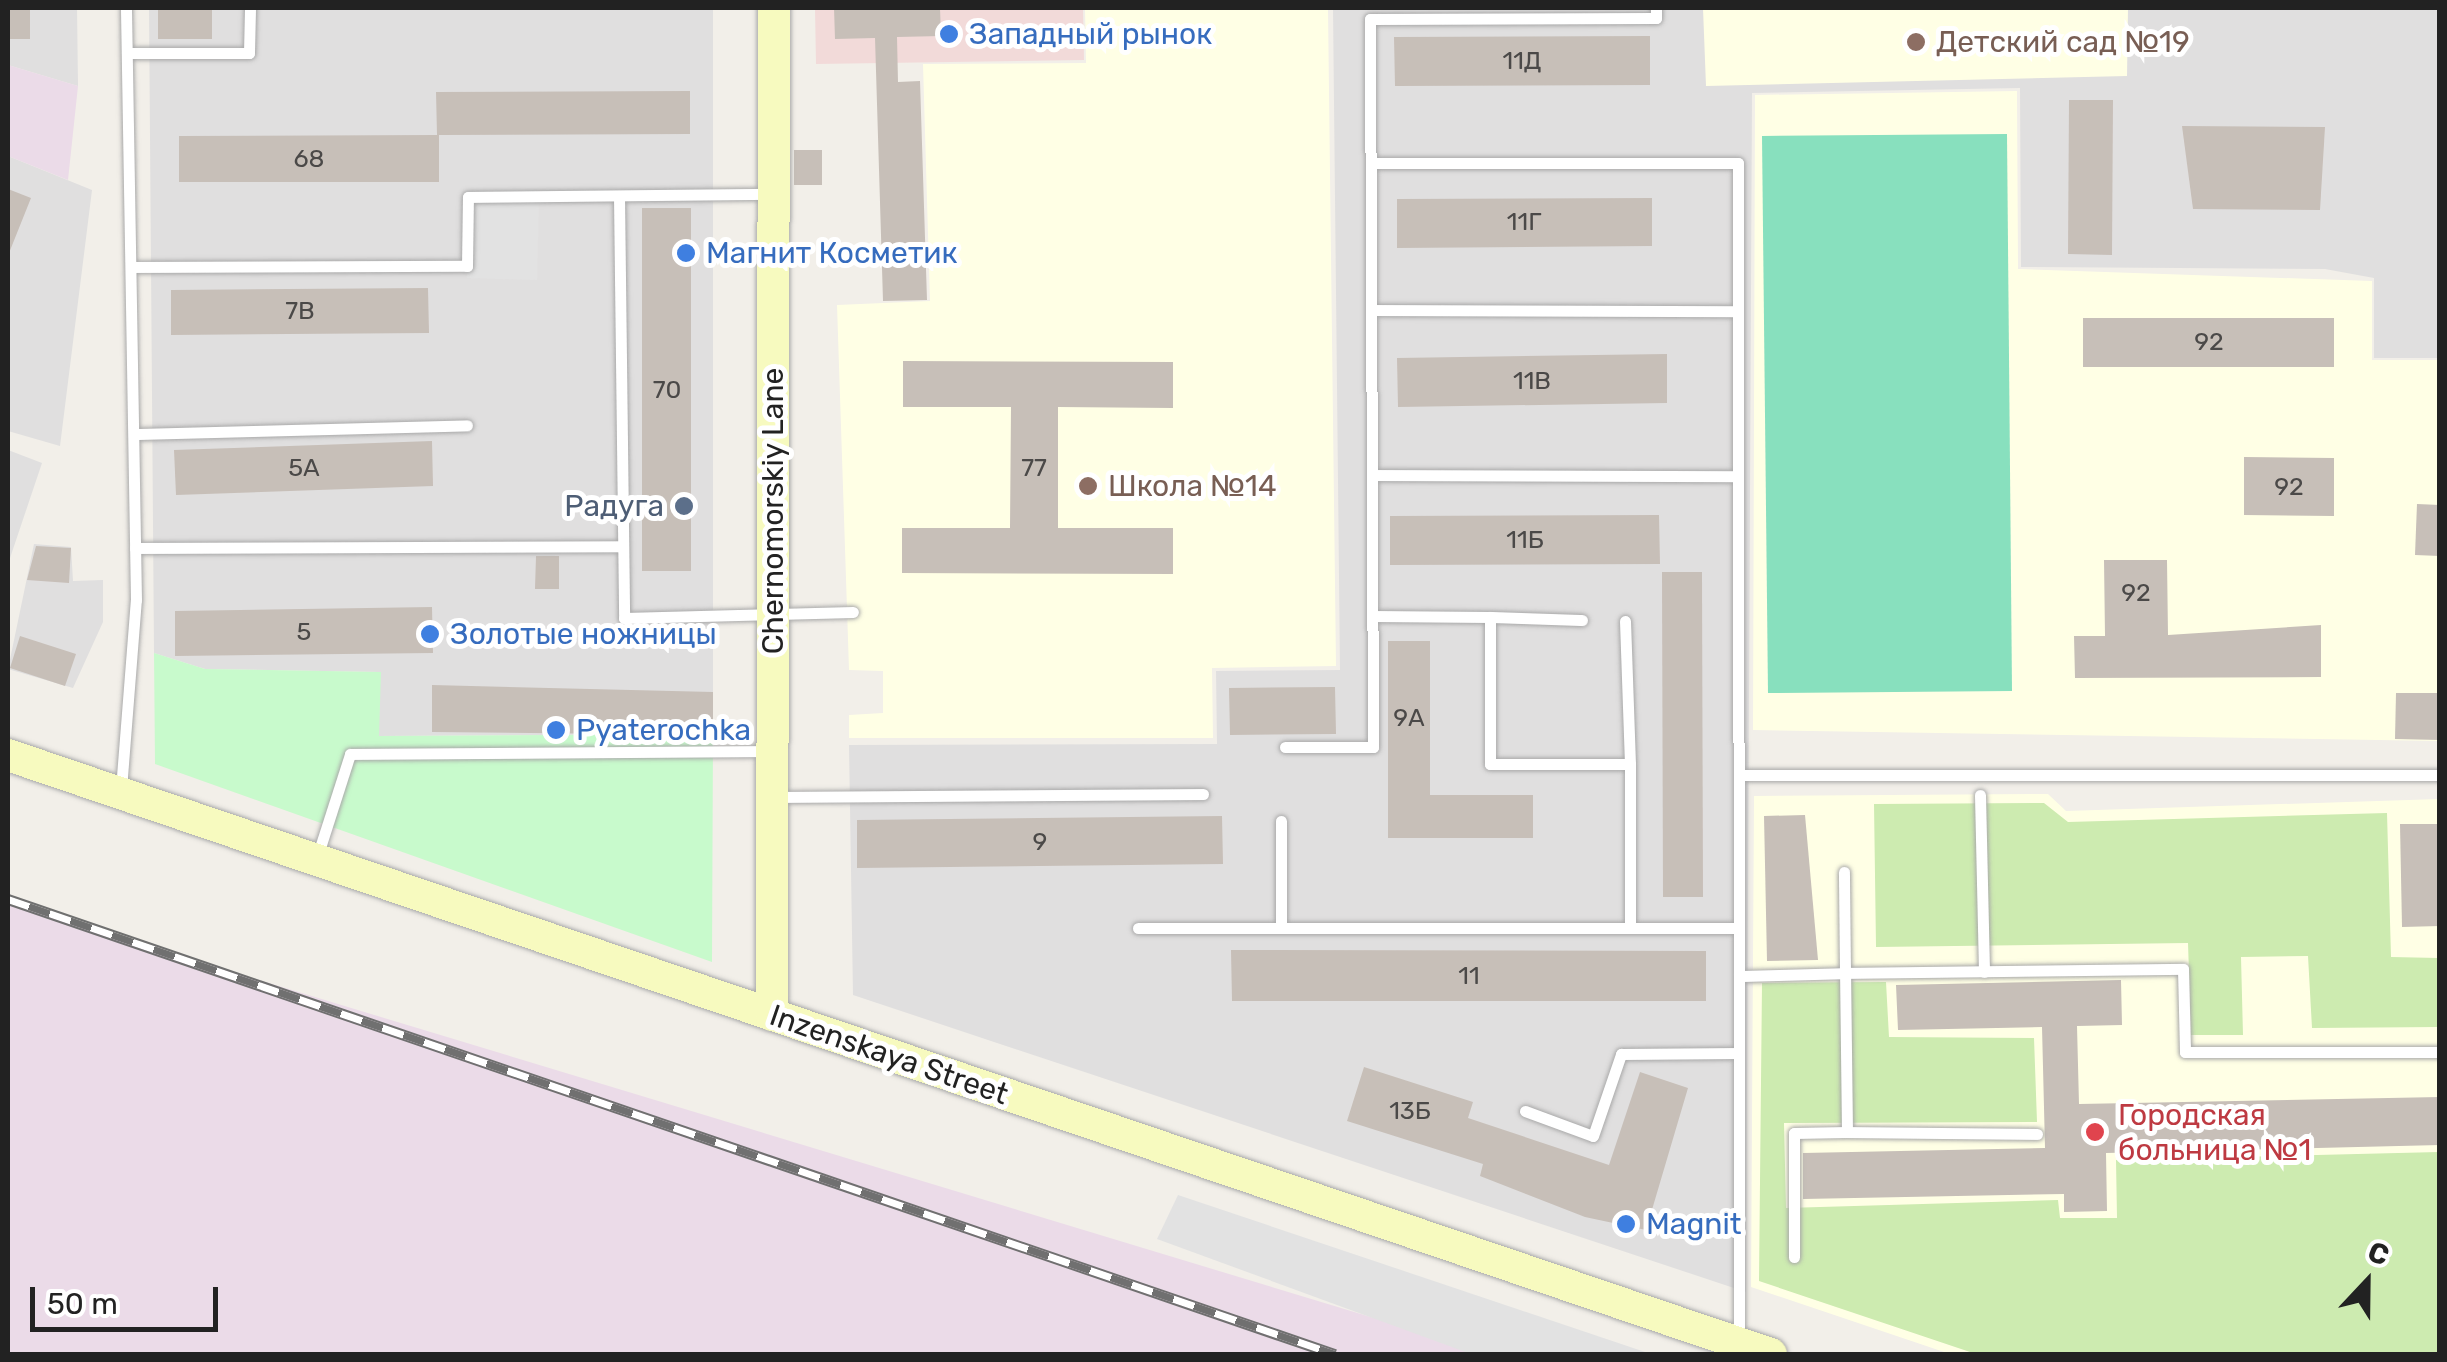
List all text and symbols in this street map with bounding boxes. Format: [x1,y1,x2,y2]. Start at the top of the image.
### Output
place label: Западный рынок [969,16,1212,52]
marker: Западный рынок [938,23,960,45]
place label: Детский сад №19 [1936,24,2190,60]
marker: Детский сад №19 [1905,31,1927,53]
house number: 11Д [1502,46,1542,76]
house number: 68 [294,144,324,174]
house number: 11Г [1507,207,1541,237]
place label: Магнит Косметик [706,235,958,271]
marker: Магнит Косметик [675,242,697,264]
house number: 7В [285,296,315,326]
house number: 92 [2194,327,2224,357]
house number: 11В [1513,366,1551,396]
street label: Chernomorskiy Lane [755,367,791,655]
house number: 70 [653,375,681,405]
house number: 5А [288,453,320,483]
house number: 77 [1021,453,1047,483]
place label: Школа №14 [1108,468,1277,504]
house number: 92 [2274,472,2304,502]
marker: Школа №14 [1077,475,1099,497]
place label: Радуга [564,488,664,524]
marker: Радуга [673,495,695,517]
house number: 11Б [1506,525,1544,555]
house number: 92 [2121,578,2151,608]
place label: Золотые ножницы [450,616,717,652]
house number: 5 [297,617,311,647]
marker: Золотые ножницы [419,623,441,645]
house number: 9А [1393,703,1425,733]
place label: Pyaterochka [576,712,751,748]
marker: Pyaterochka [545,719,567,741]
house number: 9 [1033,827,1047,857]
house number: 11 [1458,961,1480,991]
street label: Inzenskaya Street [765,997,1013,1113]
house number: 13Б [1389,1096,1431,1126]
place label: Городская больница №1 [2118,1097,2311,1168]
marker: Городская больница №1 [2082,1119,2108,1145]
place label: Magnit [1646,1206,1741,1242]
marker: Magnit [1615,1213,1637,1235]
north arrow [2317,1232,2417,1332]
text: С [2363,1235,2394,1273]
scale bar [35,1267,222,1329]
text: 50 m [47,1286,118,1322]

